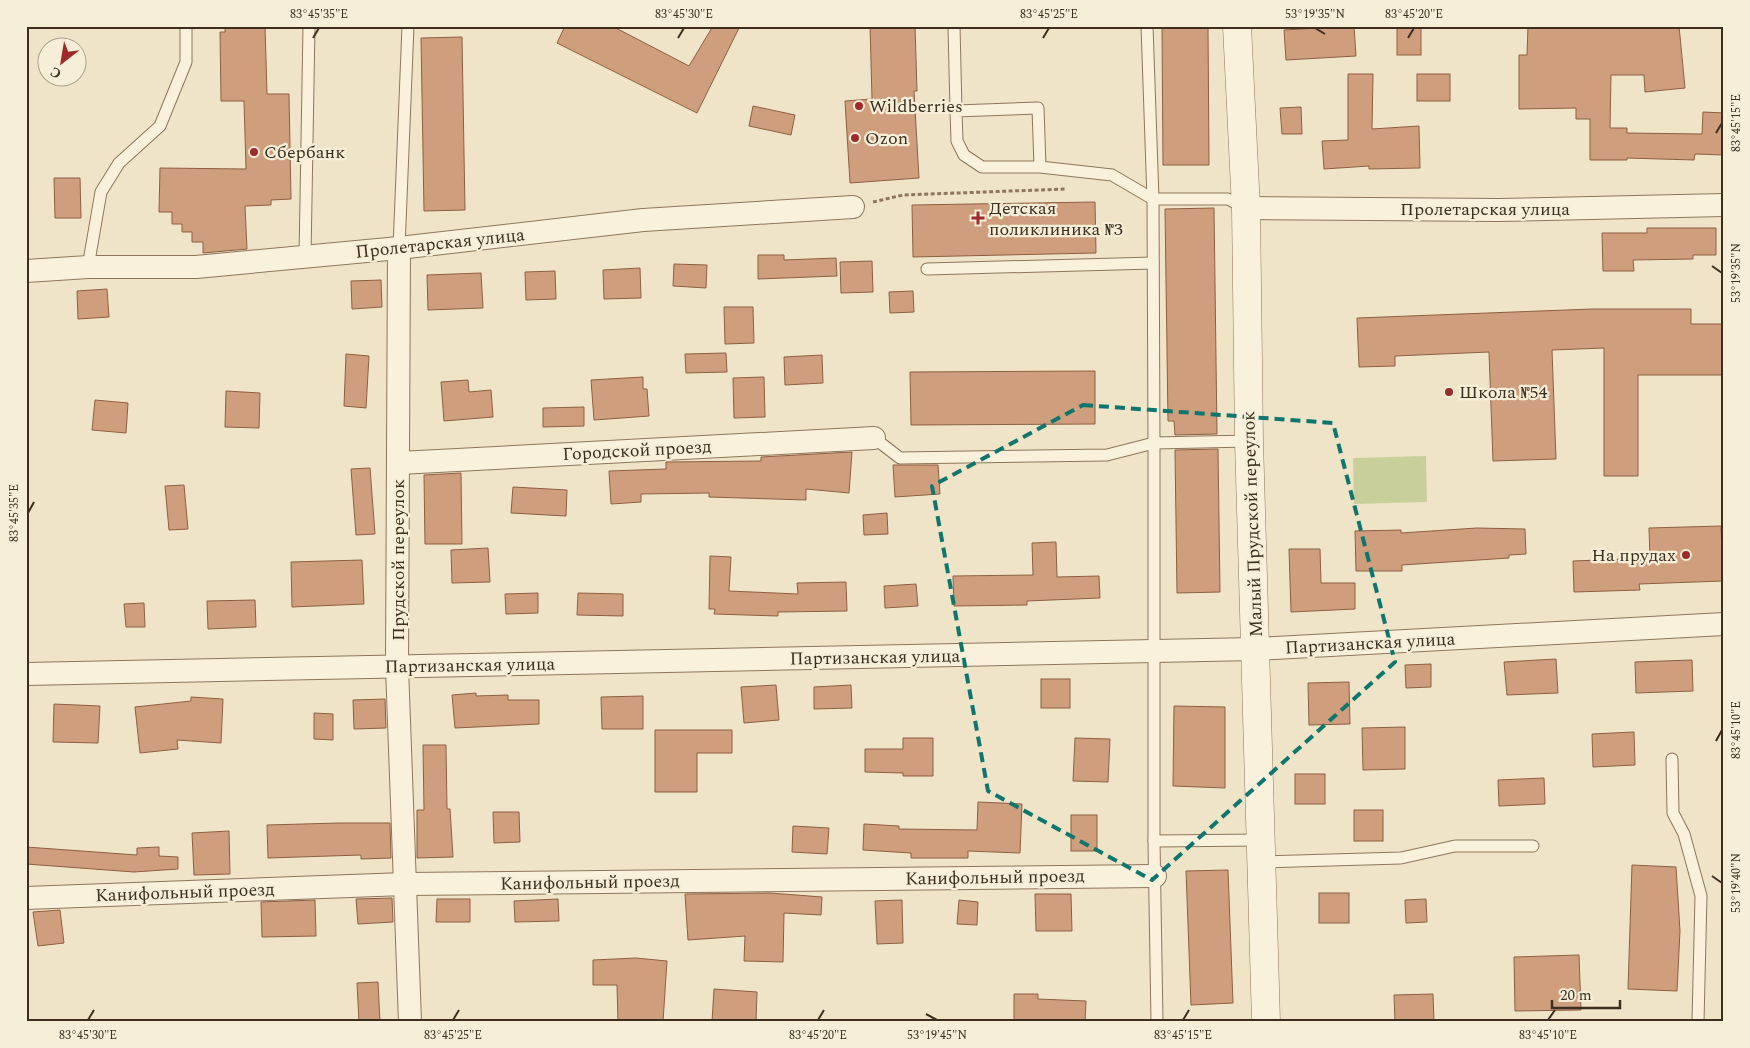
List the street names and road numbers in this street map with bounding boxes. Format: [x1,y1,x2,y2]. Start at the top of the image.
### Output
street label: Пролетарская улица [1400,196,1570,223]
street label: Пролетарская улица [354,221,526,266]
street label: Малый Прудской переулок [1235,410,1270,638]
street label: Городской проезд [562,433,712,468]
street label: Прудской переулок [385,479,412,641]
street label: Партизанская улица [1284,626,1456,661]
street label: Партизанская улица [790,643,961,672]
street label: Партизанская улица [385,651,556,680]
street label: Канифольный проезд [905,862,1085,893]
street label: Канифольный проезд [500,867,680,898]
street label: Канифольный проезд [95,876,275,909]

